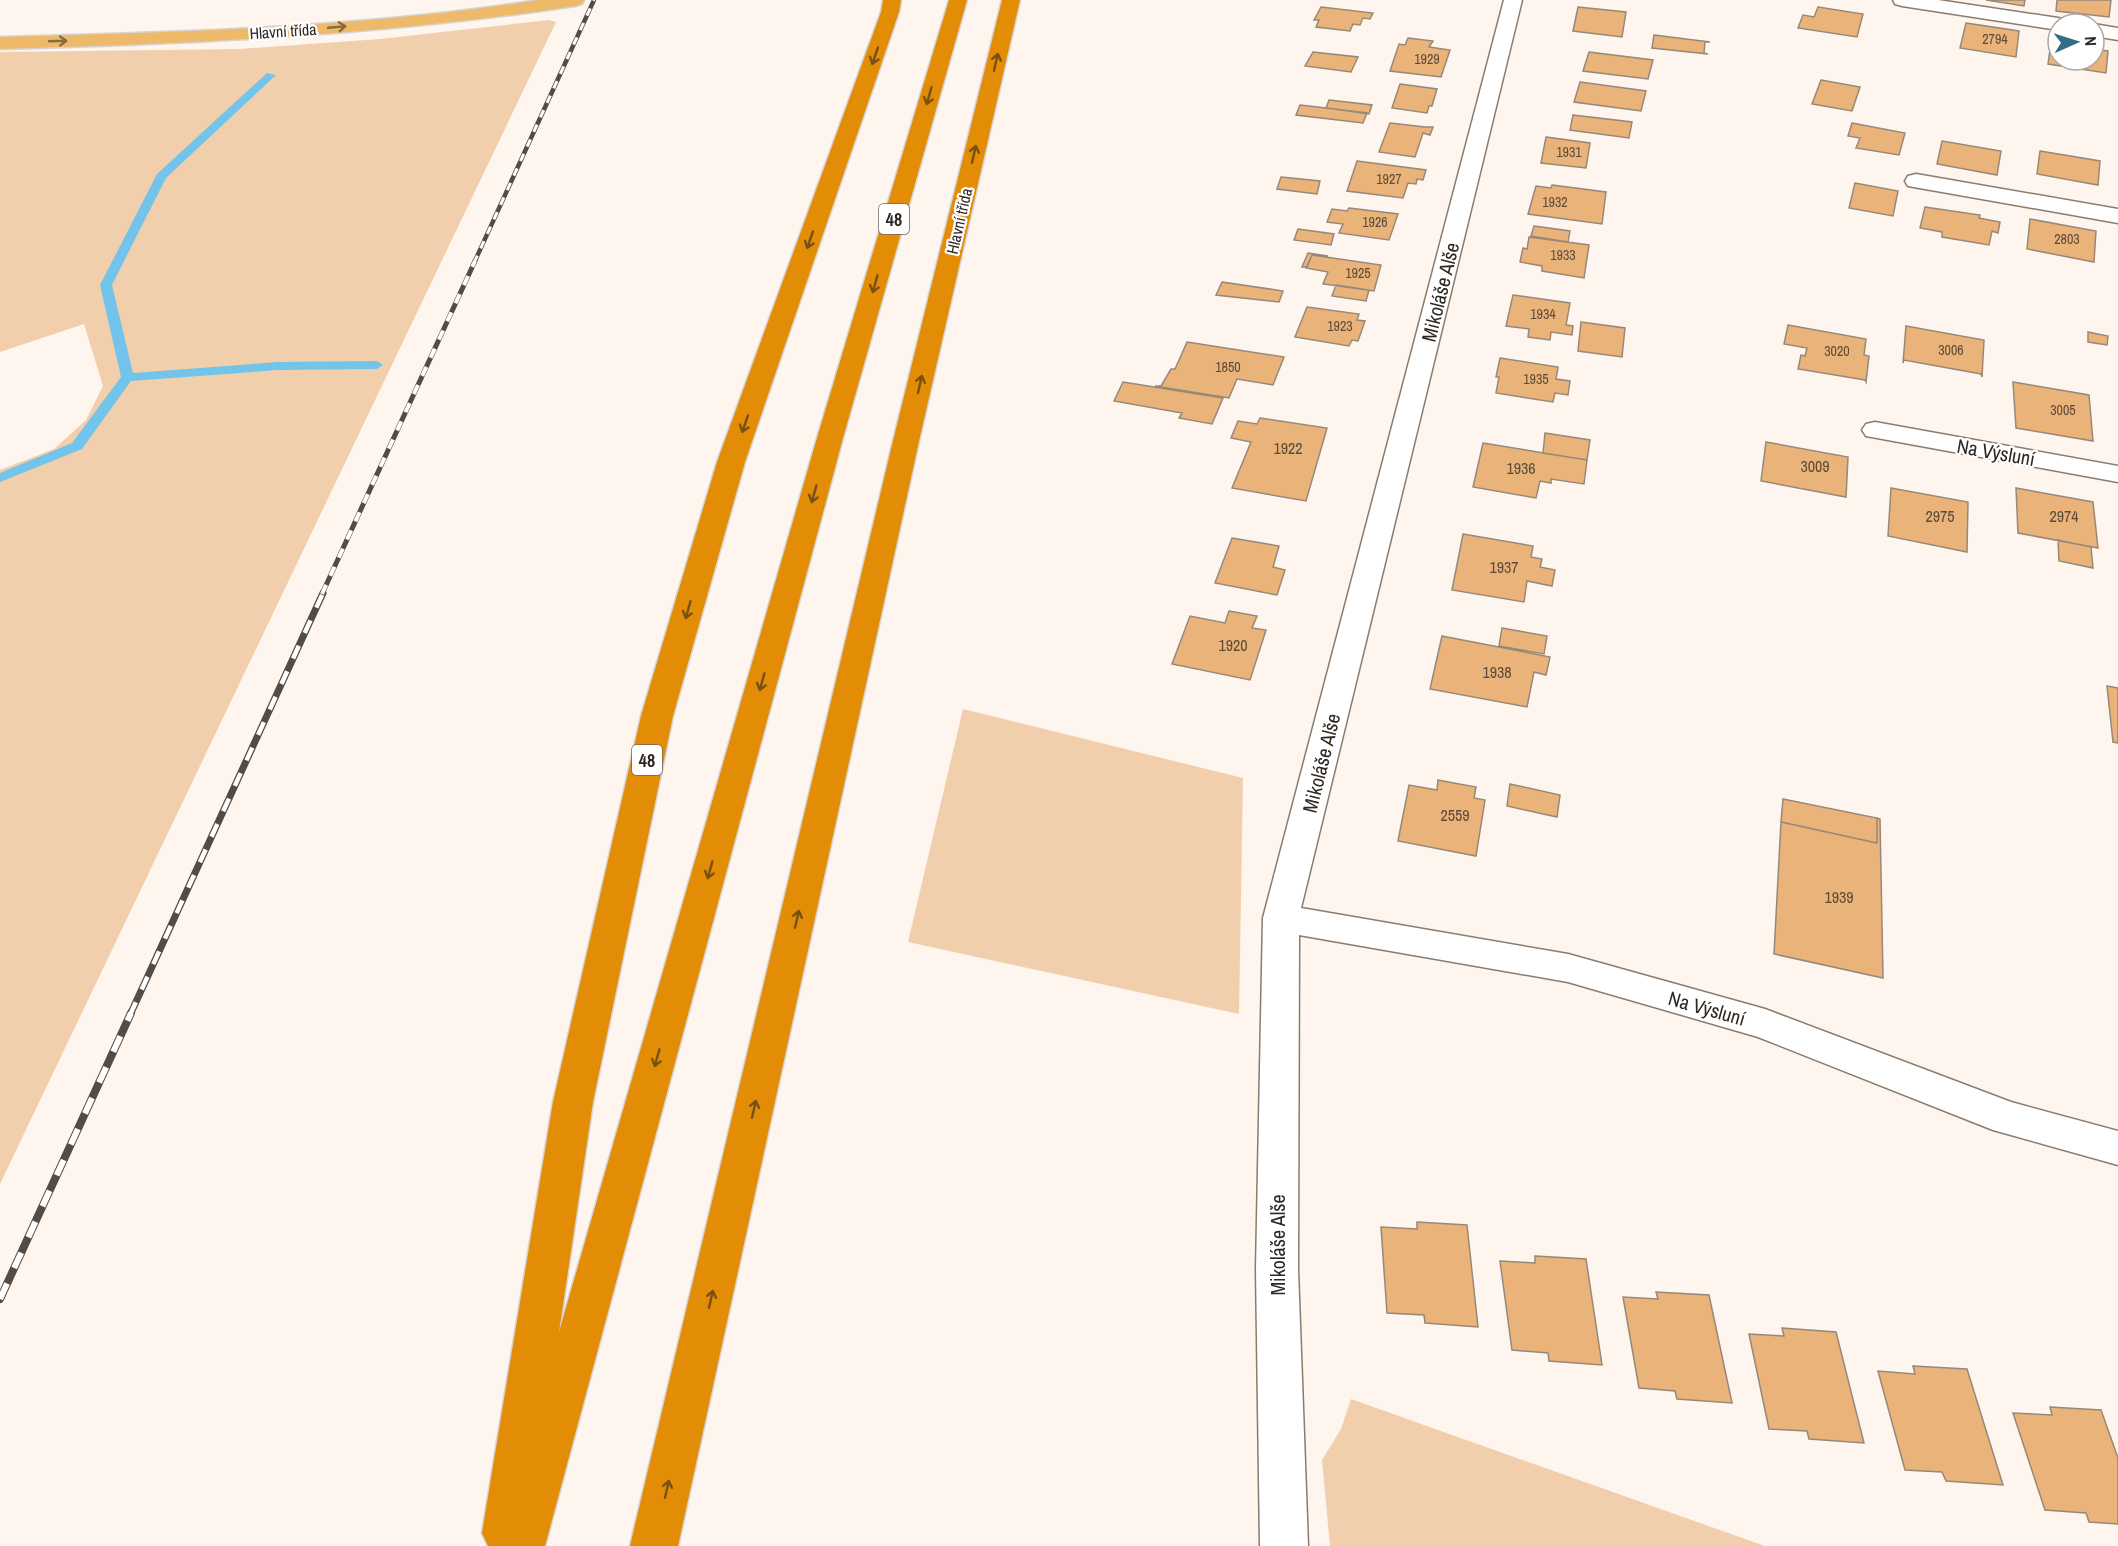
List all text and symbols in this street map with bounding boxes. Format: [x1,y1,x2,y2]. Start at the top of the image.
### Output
north arrow [2046,12,2106,72]
street label: Hlavní třída [249,18,318,44]
one-way arrow [327,21,347,32]
house number: 2794 [1982,30,2008,48]
one-way arrow [48,36,68,47]
text: N [2080,36,2102,47]
one-way arrow [868,46,879,65]
house number: 1929 [1414,50,1440,68]
one-way arrow [991,53,1002,72]
one-way arrow [923,87,935,106]
house number: 1931 [1556,143,1582,161]
one-way arrow [969,144,981,163]
house number: 1927 [1376,170,1402,188]
street label: Hlavní třída [941,185,977,256]
house number: 1932 [1542,193,1568,211]
road number: 48 [879,204,909,234]
house number: 1926 [1362,213,1388,231]
one-way arrow [803,230,814,249]
house number: 2803 [2054,230,2080,248]
street label: Mikoláše Alše [1415,240,1465,344]
house number: 1933 [1550,246,1576,264]
house number: 1925 [1345,264,1371,282]
one-way arrow [869,274,880,293]
house number: 1934 [1530,305,1556,323]
house number: 1923 [1327,317,1353,335]
house number: 3006 [1938,341,1964,359]
house number: 3020 [1824,342,1850,360]
house number: 1850 [1215,358,1241,376]
house number: 1935 [1523,370,1549,388]
one-way arrow [915,375,926,394]
house number: 3005 [2050,401,2076,419]
one-way arrow [738,414,749,432]
street label: Na Výsluní [1955,432,2038,472]
house number: 1922 [1273,437,1303,459]
house number: 3009 [1800,455,1830,477]
house number: 1936 [1506,457,1536,479]
one-way arrow [808,484,819,503]
house number: 2975 [1925,505,1955,527]
house number: 2974 [2049,505,2079,527]
house number: 1937 [1489,556,1519,578]
one-way arrow [682,600,693,619]
house number: 1920 [1218,634,1248,656]
house number: 1938 [1482,661,1512,683]
one-way arrow [756,672,767,691]
street label: Mikoláše Alše [1296,711,1346,815]
road number: 48 [632,745,662,775]
house number: 2559 [1440,804,1470,826]
one-way arrow [703,860,715,879]
house number: 1939 [1824,886,1854,908]
one-way arrow [792,909,804,928]
street label: Na Výsluní [1665,984,1749,1032]
one-way arrow [651,1048,662,1067]
one-way arrow [749,1100,760,1119]
street label: Mikoláše Alše [1264,1194,1291,1296]
one-way arrow [705,1290,717,1309]
one-way arrow [662,1480,674,1499]

